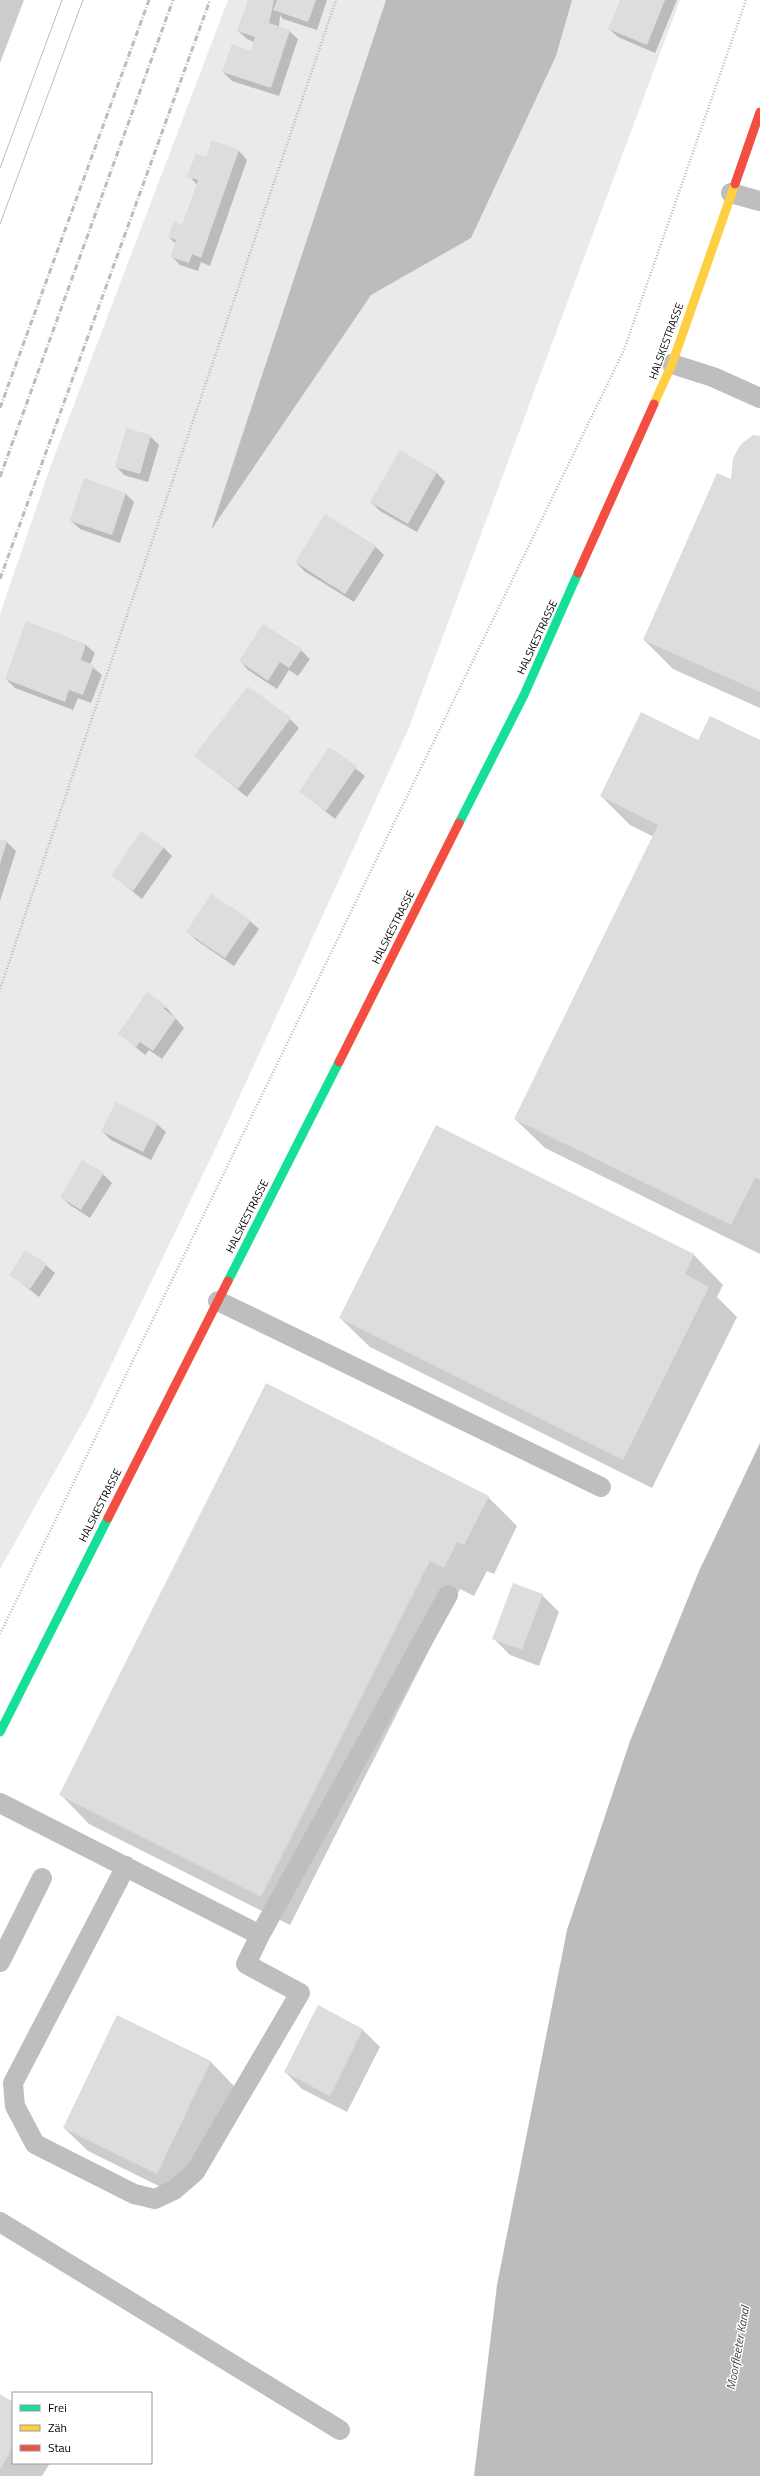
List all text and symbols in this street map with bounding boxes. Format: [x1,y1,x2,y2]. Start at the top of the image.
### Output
street label: HALSKESTRASSE [645,300,687,382]
street label: HALSKESTRASSE [513,597,561,677]
street label: HALSKESTRASSE [368,888,418,966]
street label: HALSKESTRASSE [222,1177,272,1255]
street label: HALSKESTRASSE [75,1466,125,1544]
water label: Moorfleeter Kanal [721,2303,754,2391]
legend [12,2392,152,2464]
text: Frei [48,2398,67,2417]
text: Zäh [48,2418,67,2437]
text: Stau [48,2438,71,2457]

